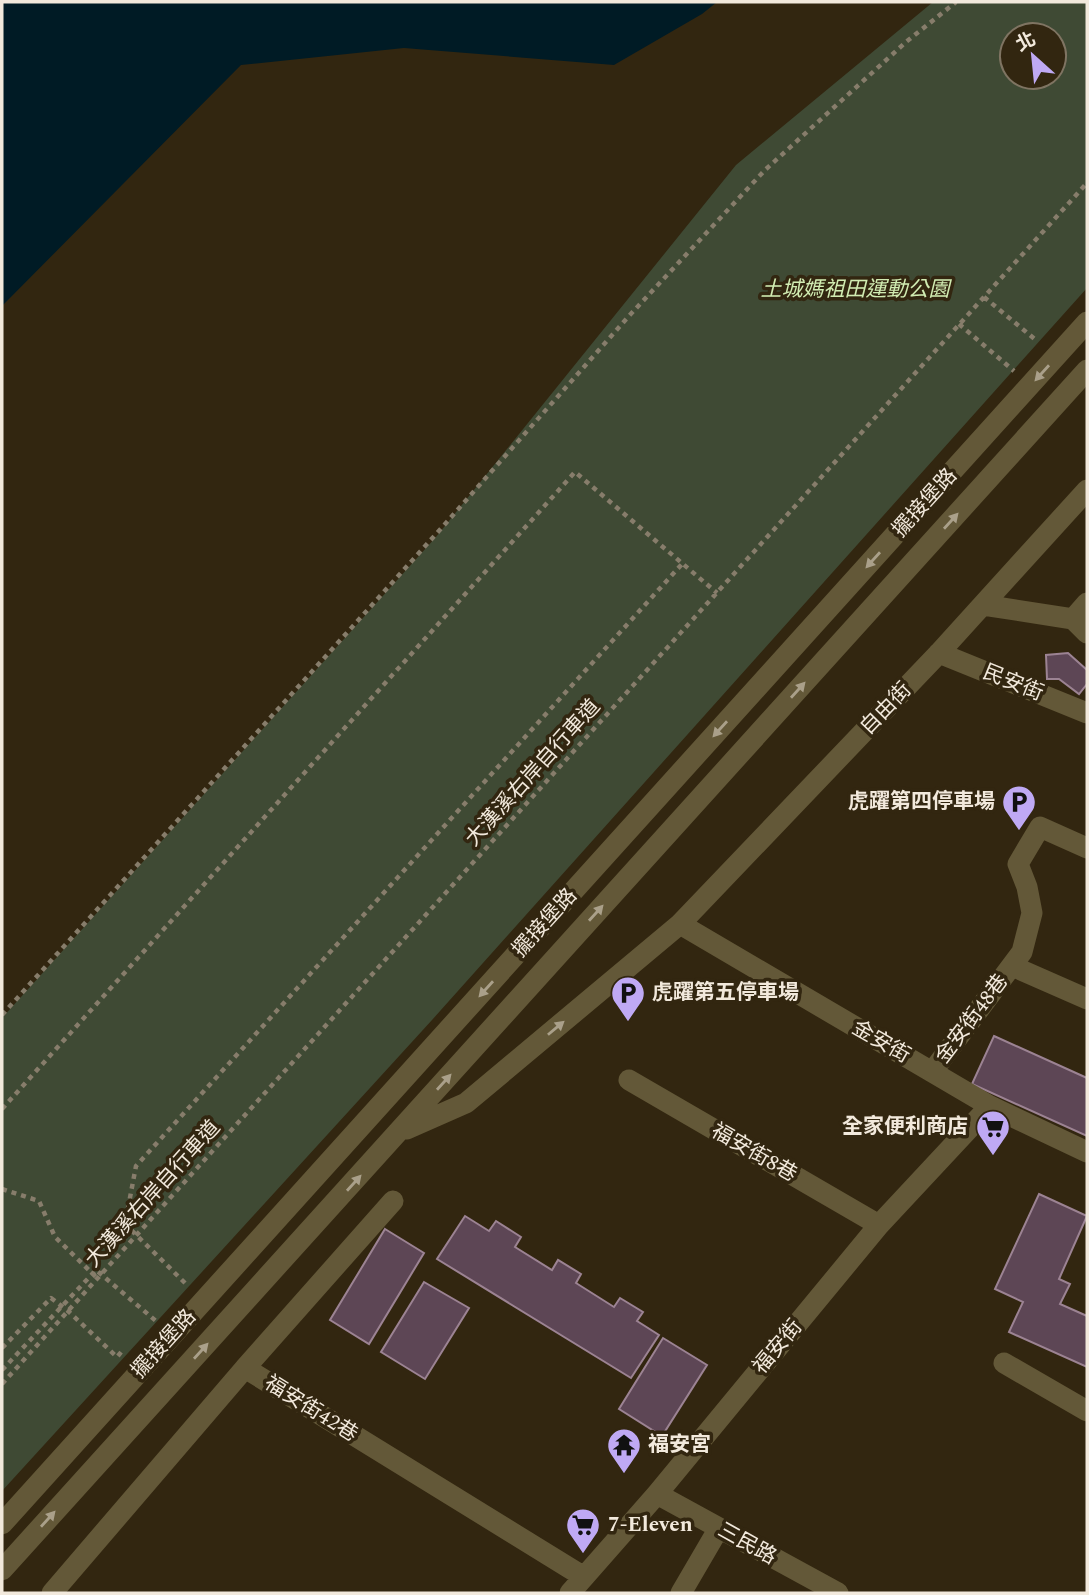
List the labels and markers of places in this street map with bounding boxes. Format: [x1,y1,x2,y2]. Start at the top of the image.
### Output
parking icon: 虎躍第四停車場 [1000,783,1038,832]
place label: 虎躍第四停車場 [848,786,995,818]
parking icon: 虎躍第五停車場 [609,974,647,1023]
place label: 虎躍第五停車場 [652,977,799,1009]
supermarket icon: 全家便利商店 [974,1108,1012,1157]
place label: 全家便利商店 [842,1111,968,1143]
temple icon: 福安宮 [605,1426,643,1475]
place label: 福安宮 [648,1429,711,1461]
supermarket icon: 7-Eleven [564,1506,602,1555]
place label: 7-Eleven [608,1509,693,1541]

